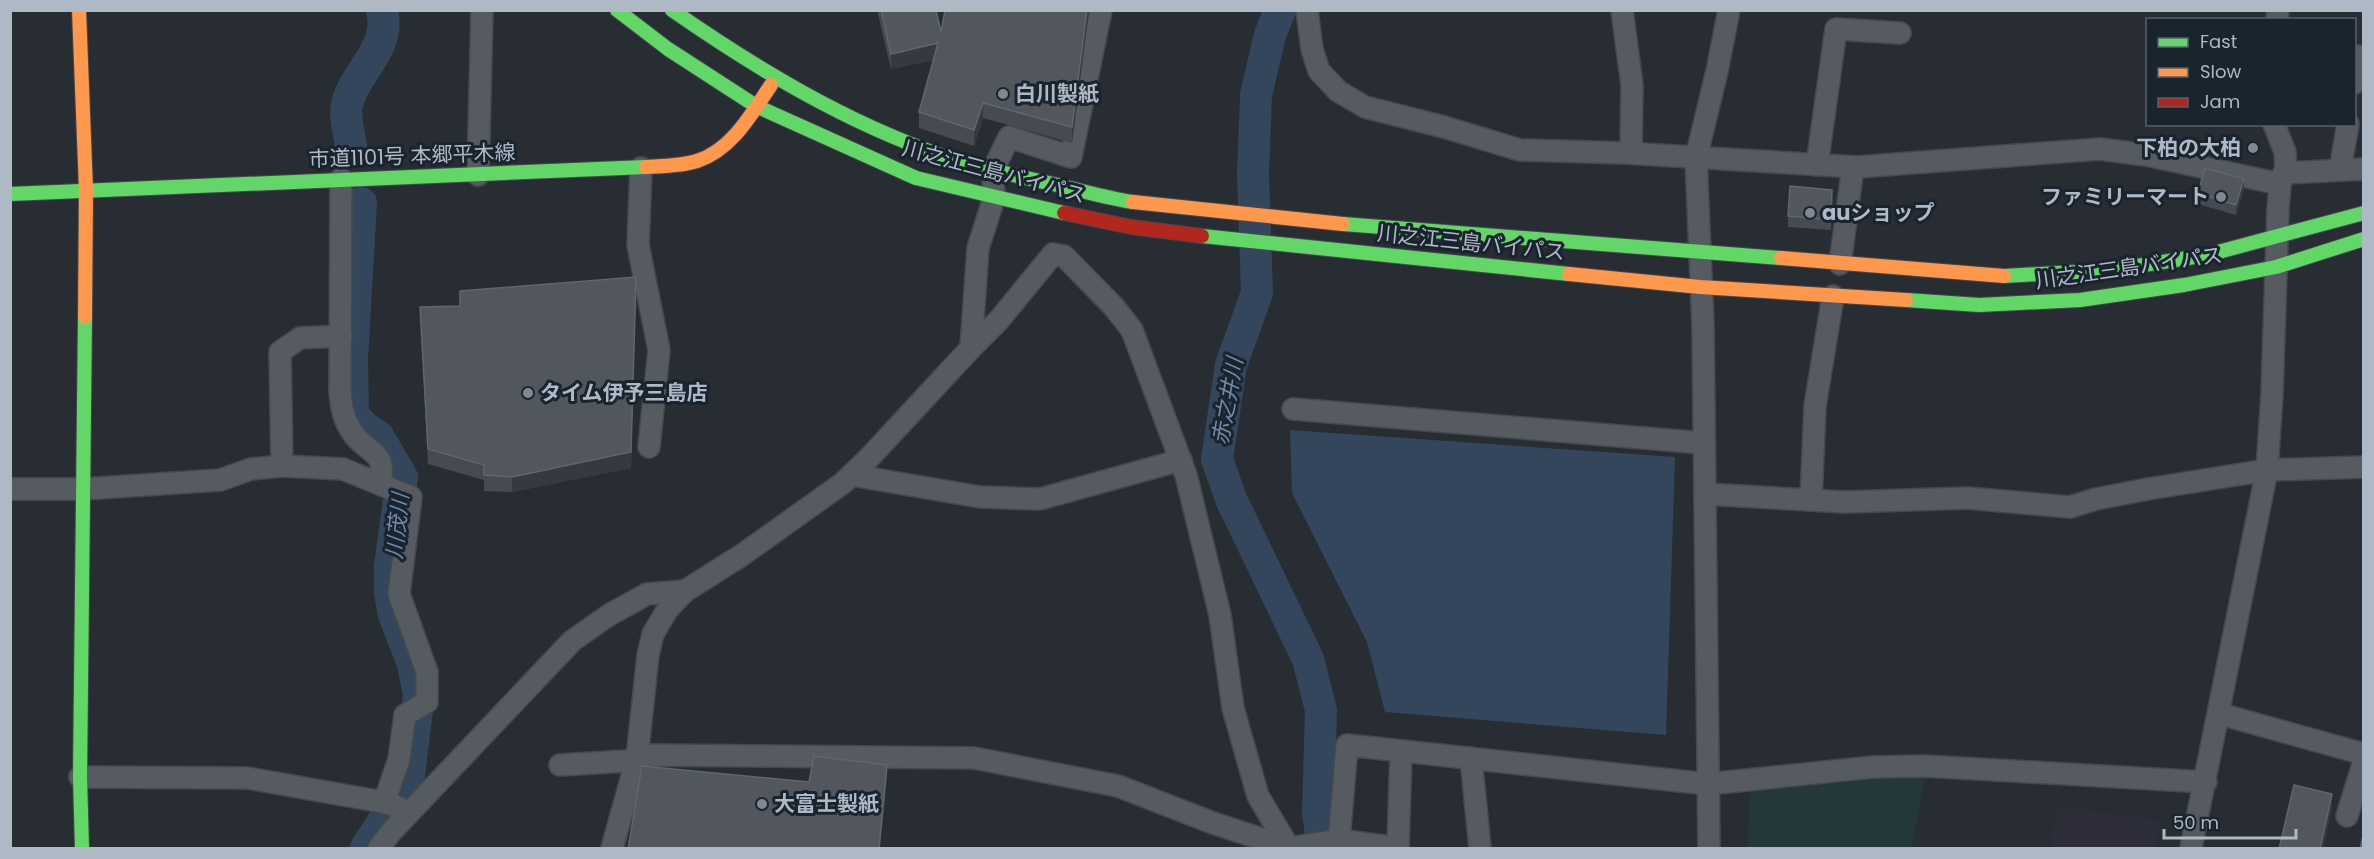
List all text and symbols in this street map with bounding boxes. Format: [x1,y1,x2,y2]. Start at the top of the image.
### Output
legend [2146,18,2356,126]
text: Fast [2200,29,2237,54]
text: Slow [2200,59,2242,84]
place label: 白川製紙 [1015,79,1099,108]
marker: 白川製紙 [996,87,1010,101]
text: Jam [2200,89,2240,114]
street label: 川之江三島バイパス [899,133,1089,210]
place label: 下柏の大柏 [2136,133,2241,162]
street label: 市道1101号 本郷平木線 [308,137,516,174]
marker: 下柏の大柏 [2246,141,2260,155]
place label: ファミリーマート [2041,182,2209,211]
marker: ファミリーマート [2214,190,2228,204]
place label: auショップ [1822,198,1934,227]
marker: auショップ [1803,206,1817,220]
street label: 川之江三島バイパス [1376,218,1566,267]
street label: 川之江三島バイパス [2034,240,2224,295]
water label: 赤之井川 [1205,353,1251,447]
place label: タイム伊予三島店 [540,378,708,407]
marker: タイム伊予三島店 [521,386,535,400]
water label: 川茂川 [379,490,417,560]
place label: 大富士製紙 [774,789,879,818]
marker: 大富士製紙 [755,797,769,811]
scale bar [2164,802,2296,840]
text: 50 m [2173,810,2219,835]

